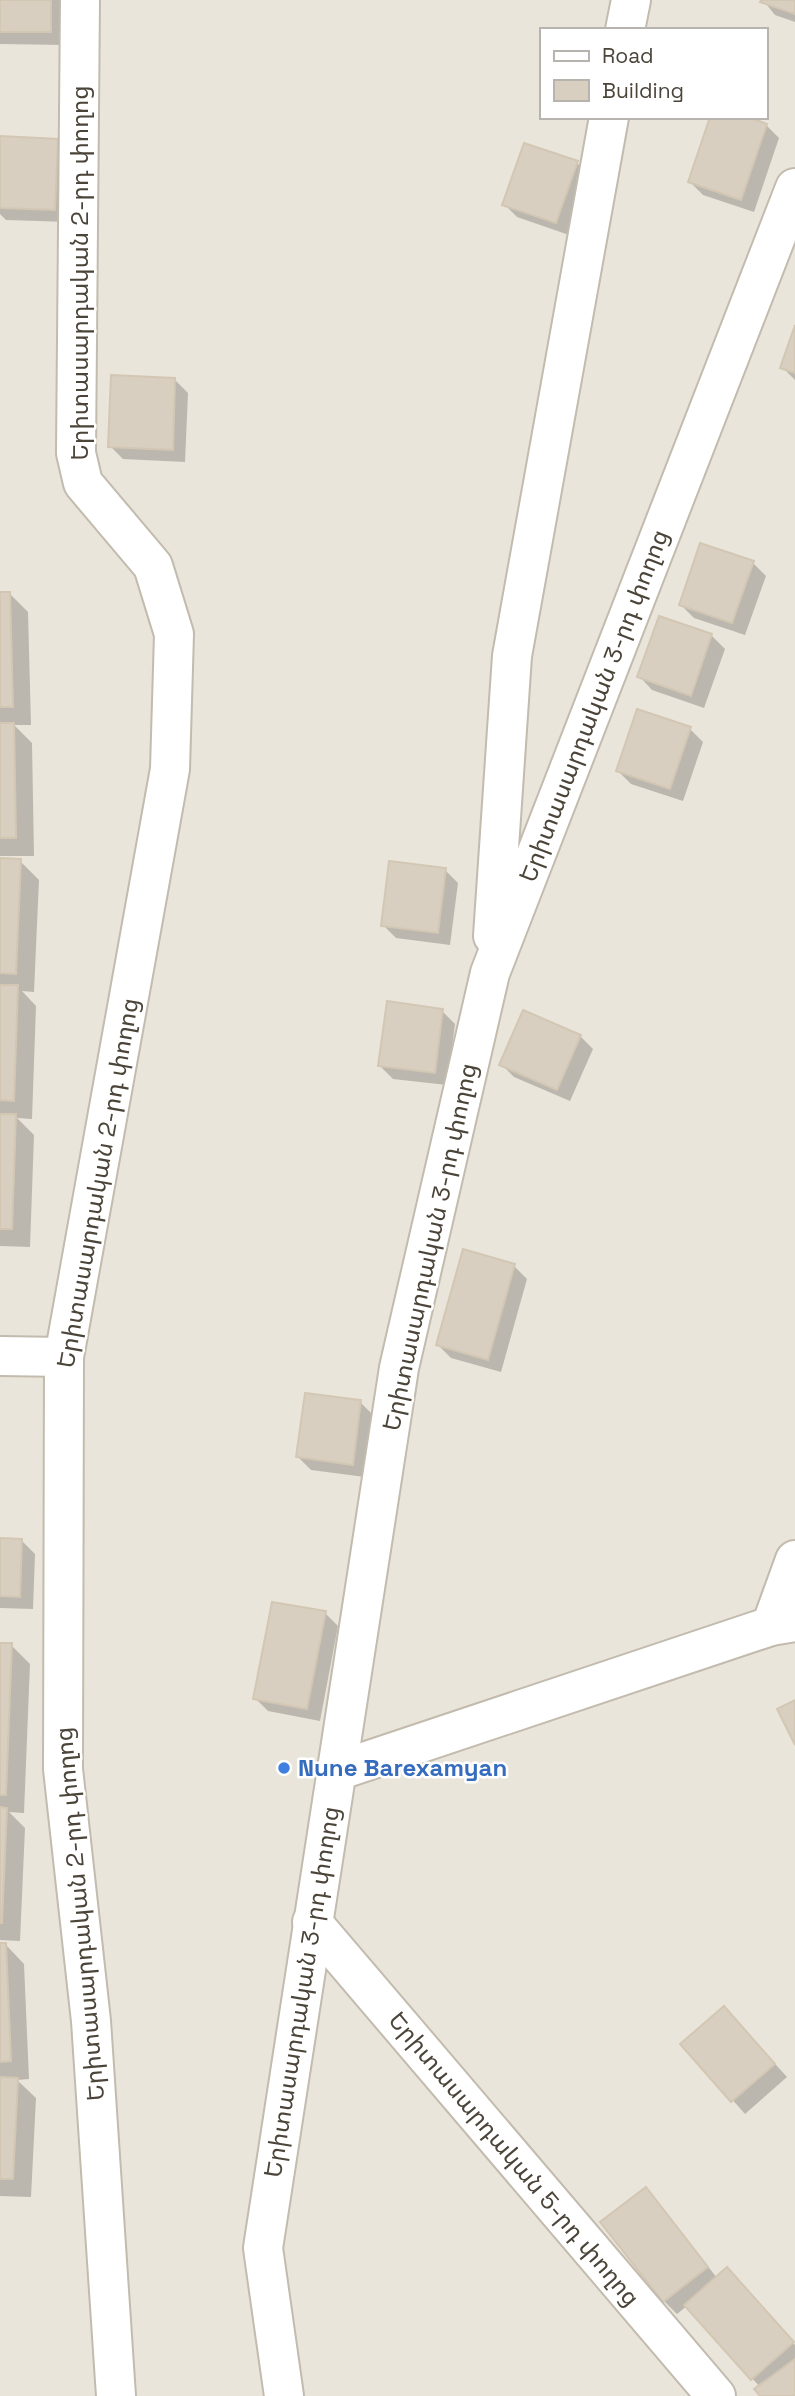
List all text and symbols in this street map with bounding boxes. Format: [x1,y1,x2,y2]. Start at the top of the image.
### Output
legend [540,28,767,119]
text: Road [602,42,654,69]
text: Building [602,77,684,104]
street label: Երիտասարդական 2-րդ փողոց [64,85,95,461]
street label: Երիտասարդական 3-րդ փողոց [512,525,675,887]
street label: Երիտասարդական 2-րդ փողոց [50,995,145,1370]
street label: Երիտասարդական 3-րդ փողոց [375,1060,484,1434]
street label: Երիտասարդական 2-րդ փողոց [48,1726,111,2102]
place label: Nune Barexamyan [298,1752,507,1783]
marker: Nune Barexamyan [276,1760,292,1776]
street label: Երիտասարդական 3-րդ փողոց [257,1804,346,2180]
street label: Երիտասարդական 5-րդ փողոց [382,2005,647,2312]

